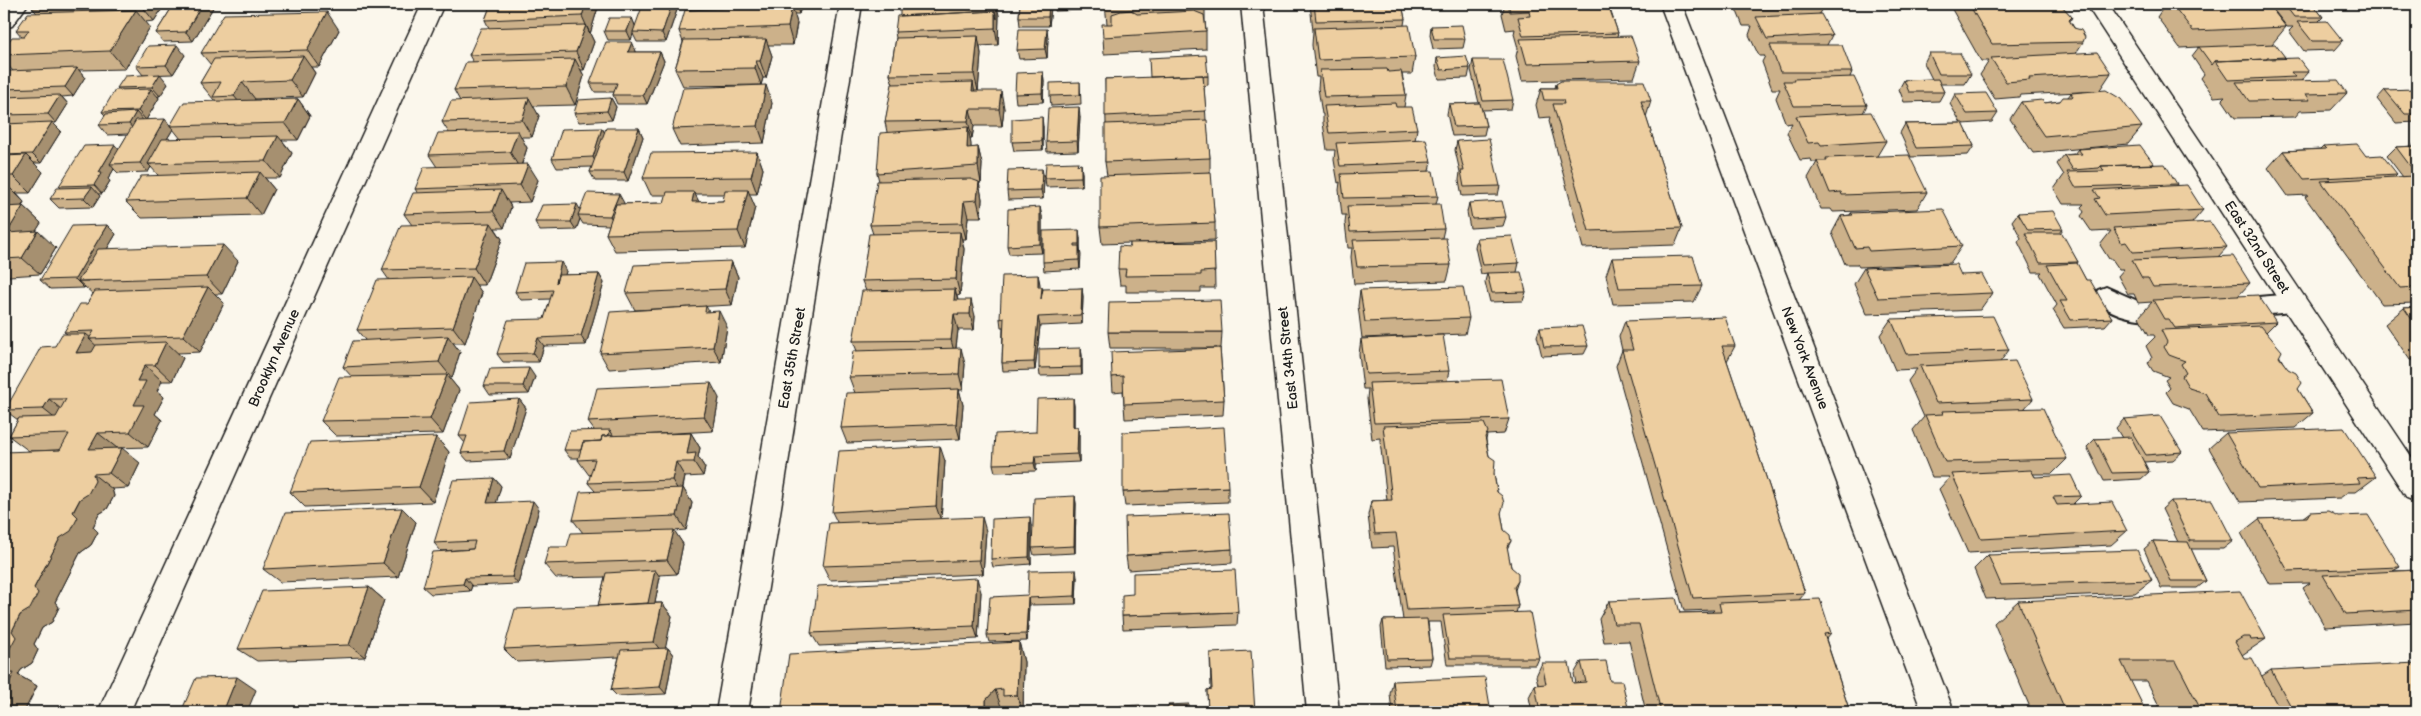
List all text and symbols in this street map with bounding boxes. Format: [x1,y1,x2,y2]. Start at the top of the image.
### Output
street label: East 32nd Street [2221,198,2294,297]
street label: New York Avenue [1778,304,1832,412]
street label: East 35th Street [775,305,809,410]
street label: East 34th Street [1274,305,1302,410]
street label: Brooklyn Avenue [245,306,303,410]

